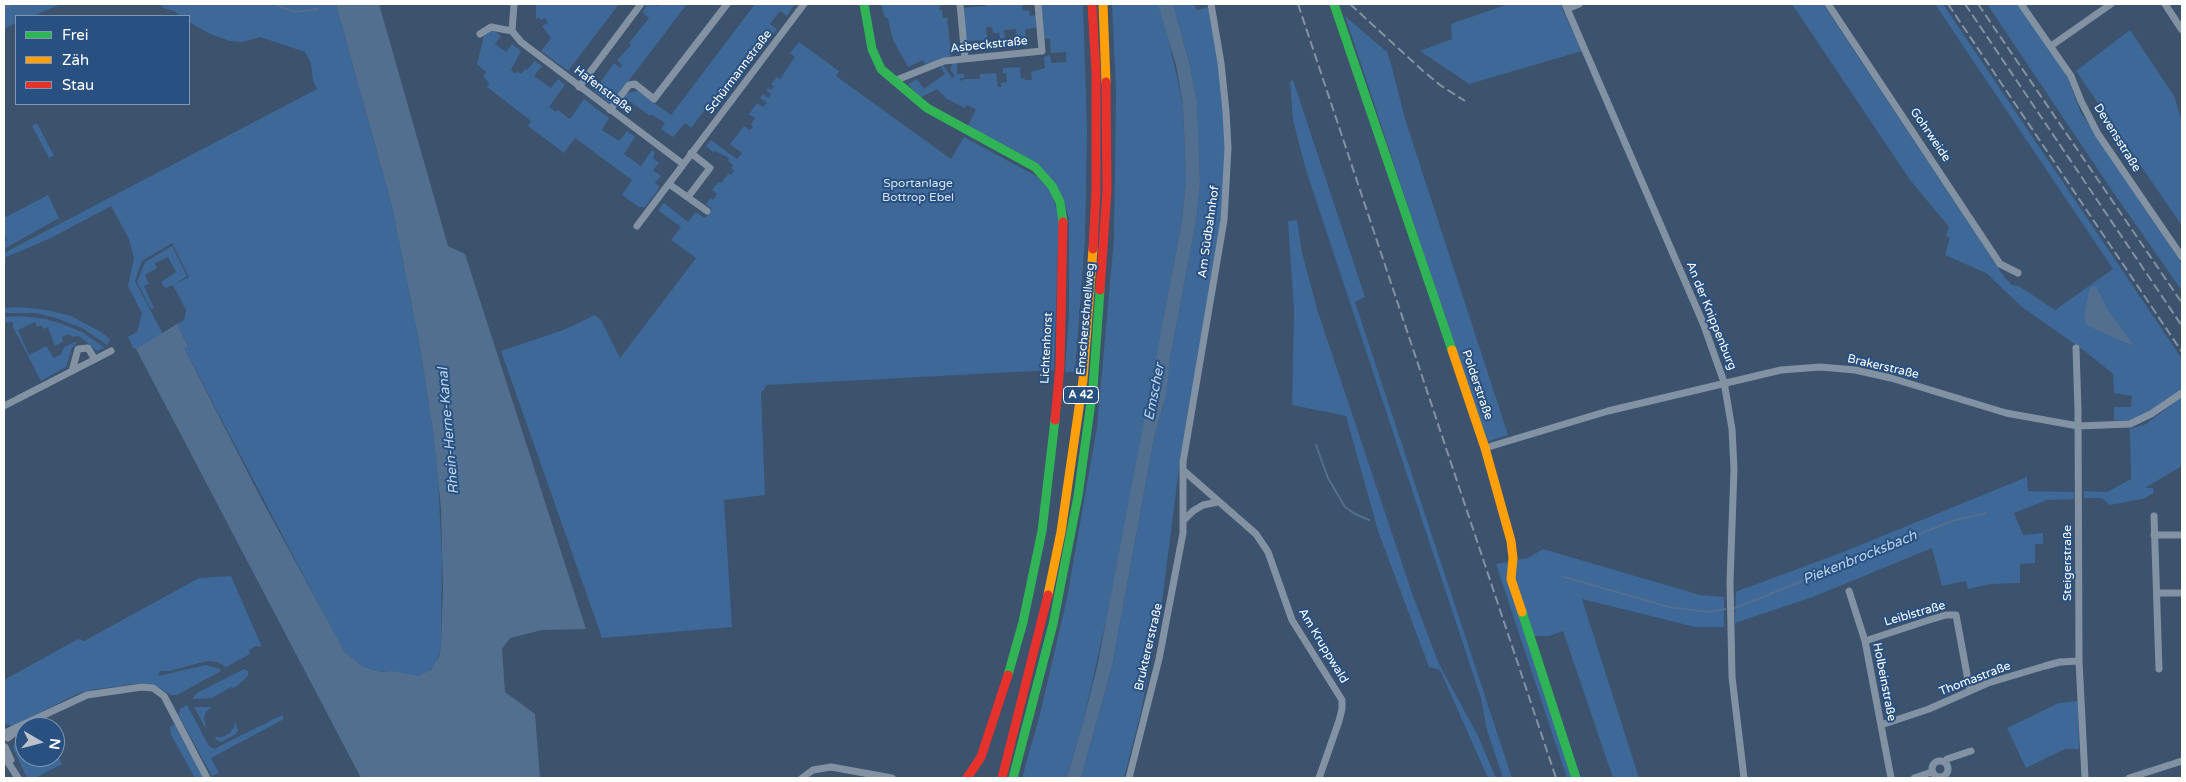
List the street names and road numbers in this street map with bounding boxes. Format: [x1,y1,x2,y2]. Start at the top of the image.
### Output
street label: Schürmannstraße [703,27,775,117]
street label: Asbeckstraße [950,34,1028,56]
street label: Hafenstraße [571,63,635,117]
street label: Devensstraße [2090,101,2144,175]
street label: Gohrweide [1907,105,1953,165]
street label: Am Südbahnhof [1195,185,1223,279]
street label: An der Knippenburg [1683,260,1739,372]
street label: Emscherschnellweg [1074,262,1098,376]
street label: Lichtenhorst [1038,312,1056,384]
street label: Polderstraße [1458,348,1496,422]
street label: Brakerstraße [1846,352,1920,382]
road number: A 42 [1064,386,1098,404]
street label: Steigerstraße [2061,525,2075,601]
street label: Leiblstraße [1883,598,1947,630]
street label: Bruktererstraße [1132,602,1166,692]
street label: Am Kruppwald [1295,606,1351,686]
street label: Holbeinstraße [1869,642,1899,722]
street label: Thomastraße [1937,659,2013,699]

